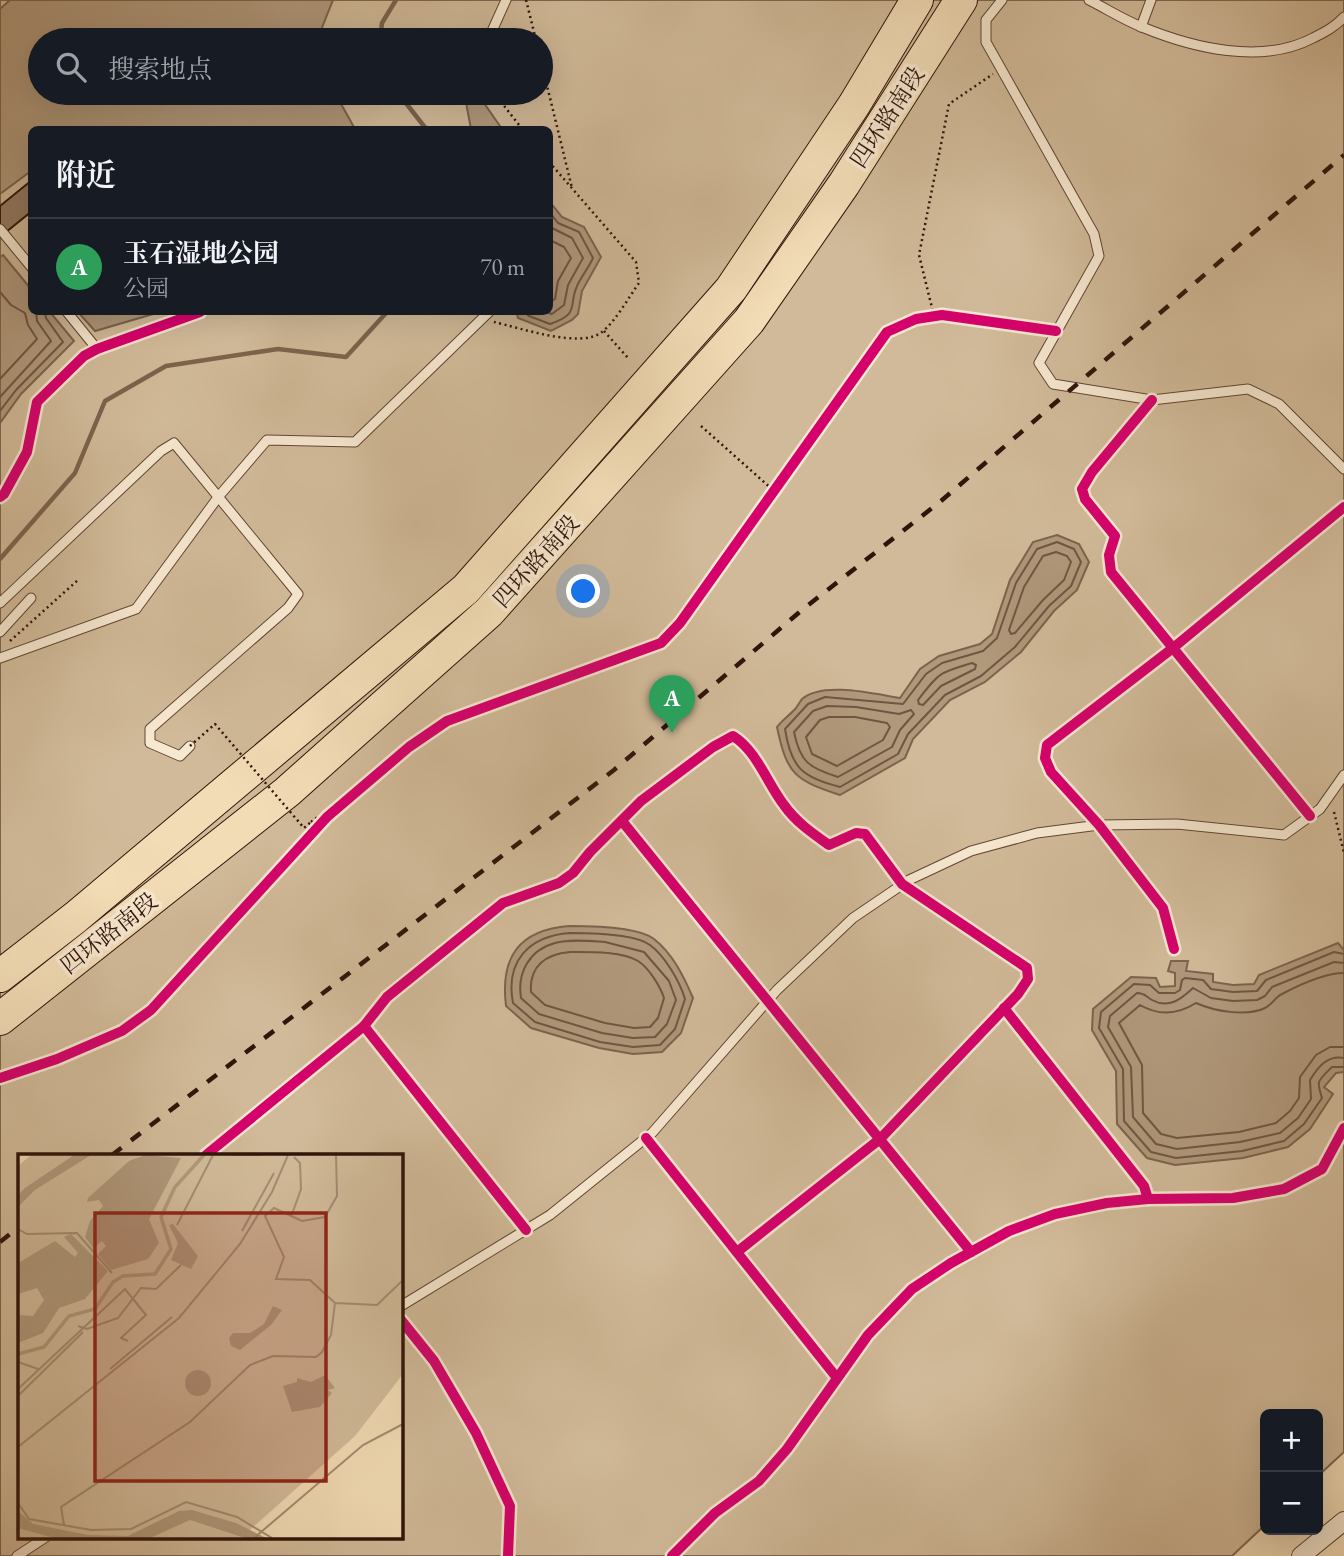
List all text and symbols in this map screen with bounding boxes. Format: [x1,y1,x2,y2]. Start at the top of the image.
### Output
search box [28,28,553,105]
icon: search [52,48,90,86]
text: 搜索地点 [108,52,212,86]
street label: 四环路南段 [843,61,931,173]
text: 附近 [56,155,116,194]
text: 玉石湿地公园 [123,236,279,270]
text: A [71,252,87,282]
text: 70 m [480,252,525,282]
text: 公园 [123,273,169,303]
street label: 四环路南段 [486,508,586,614]
your location [566,574,600,608]
pin: A [649,675,695,733]
street label: 四环路南段 [54,886,164,980]
inset map [18,1154,402,1538]
map controls [1260,1409,1323,1535]
button: + [1260,1409,1323,1472]
button: − [1260,1472,1323,1535]

